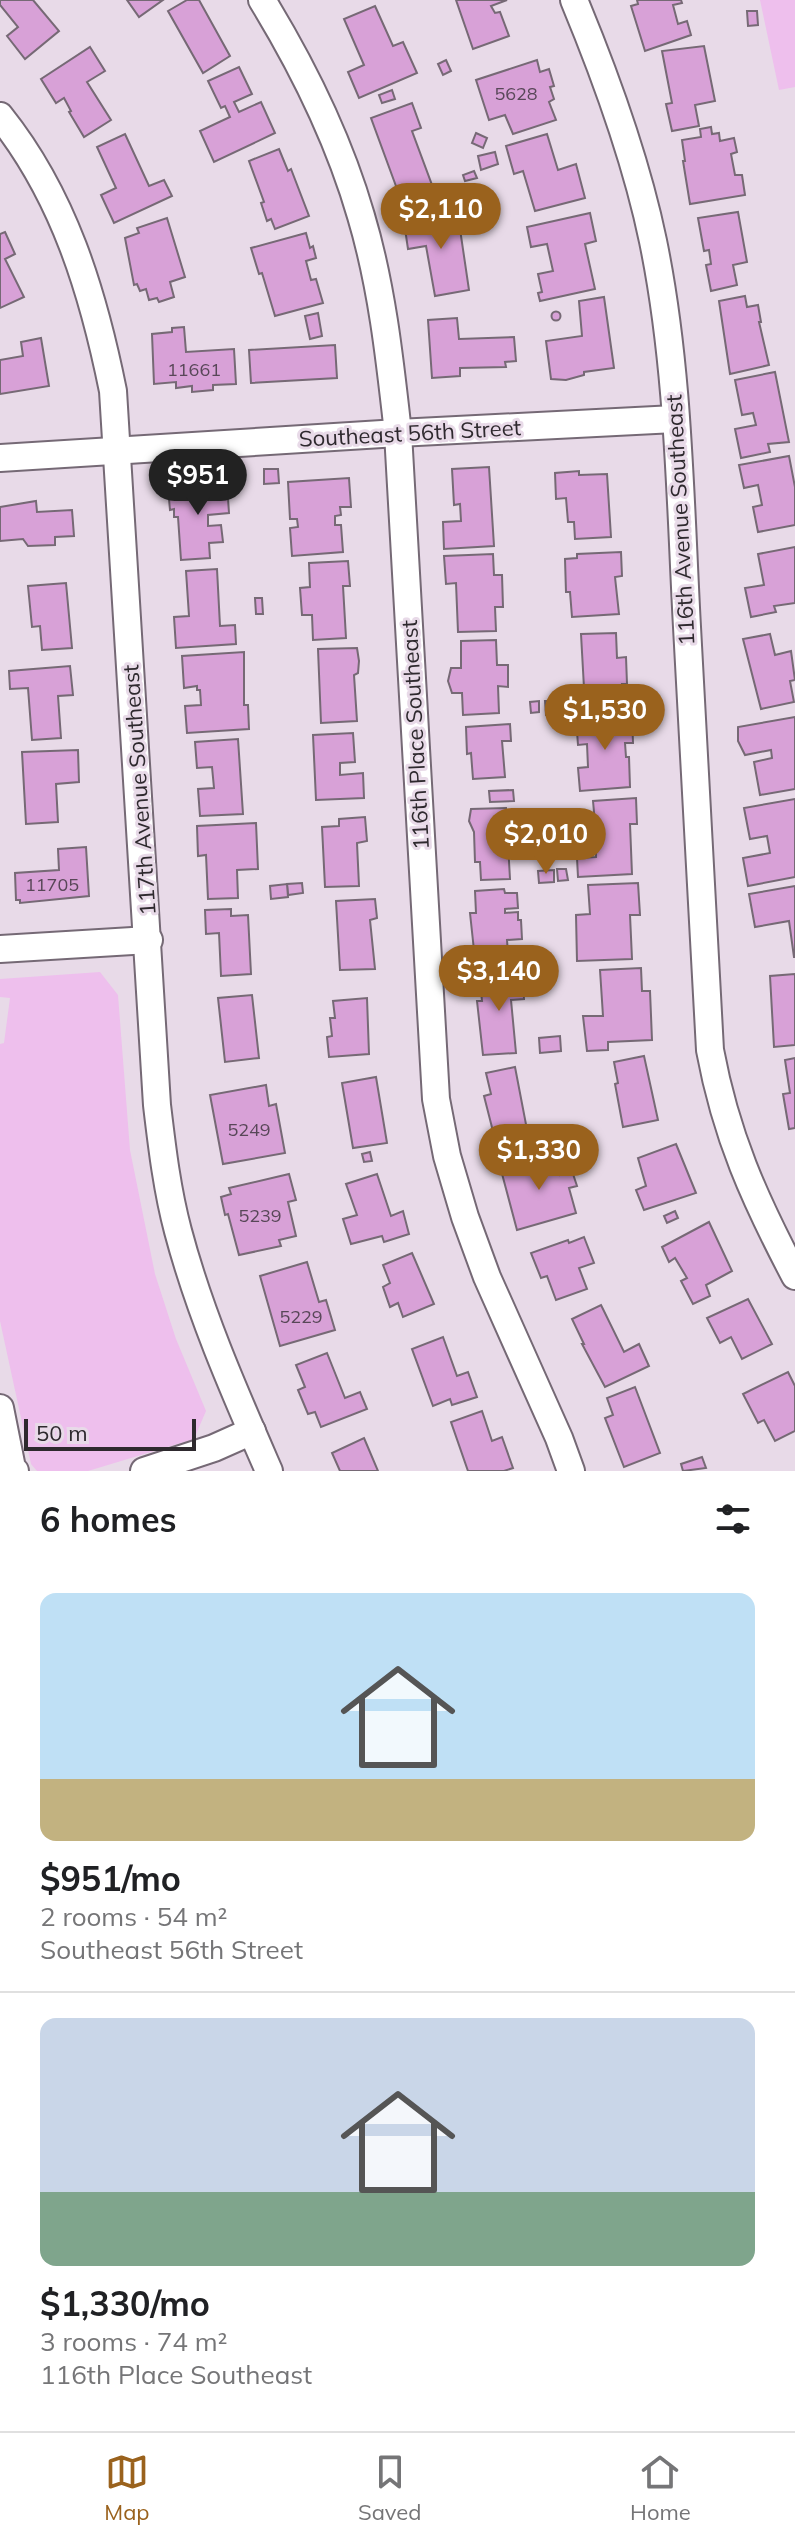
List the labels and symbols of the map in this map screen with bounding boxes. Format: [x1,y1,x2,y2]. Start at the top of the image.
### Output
house number: 5628 [494,82,538,105]
pin: $2,110 [376,183,506,251]
house number: 11661 [167,358,221,381]
street label: 116th Avenue Southeast [659,393,701,646]
street label: Southeast 56th Street [298,413,522,453]
pin: $951 [151,449,245,517]
street label: 116th Place Southeast [395,619,435,851]
street label: 117th Avenue Southeast [116,663,162,916]
pin: $1,530 [540,684,670,752]
pin: $2,010 [481,808,611,876]
house number: 11705 [25,873,79,896]
pin: $3,140 [434,945,564,1013]
house number: 5249 [227,1118,271,1141]
pin: $1,330 [474,1124,604,1192]
house number: 5239 [238,1204,282,1227]
house number: 5229 [279,1305,323,1328]
scale bar [24,1415,196,1451]

